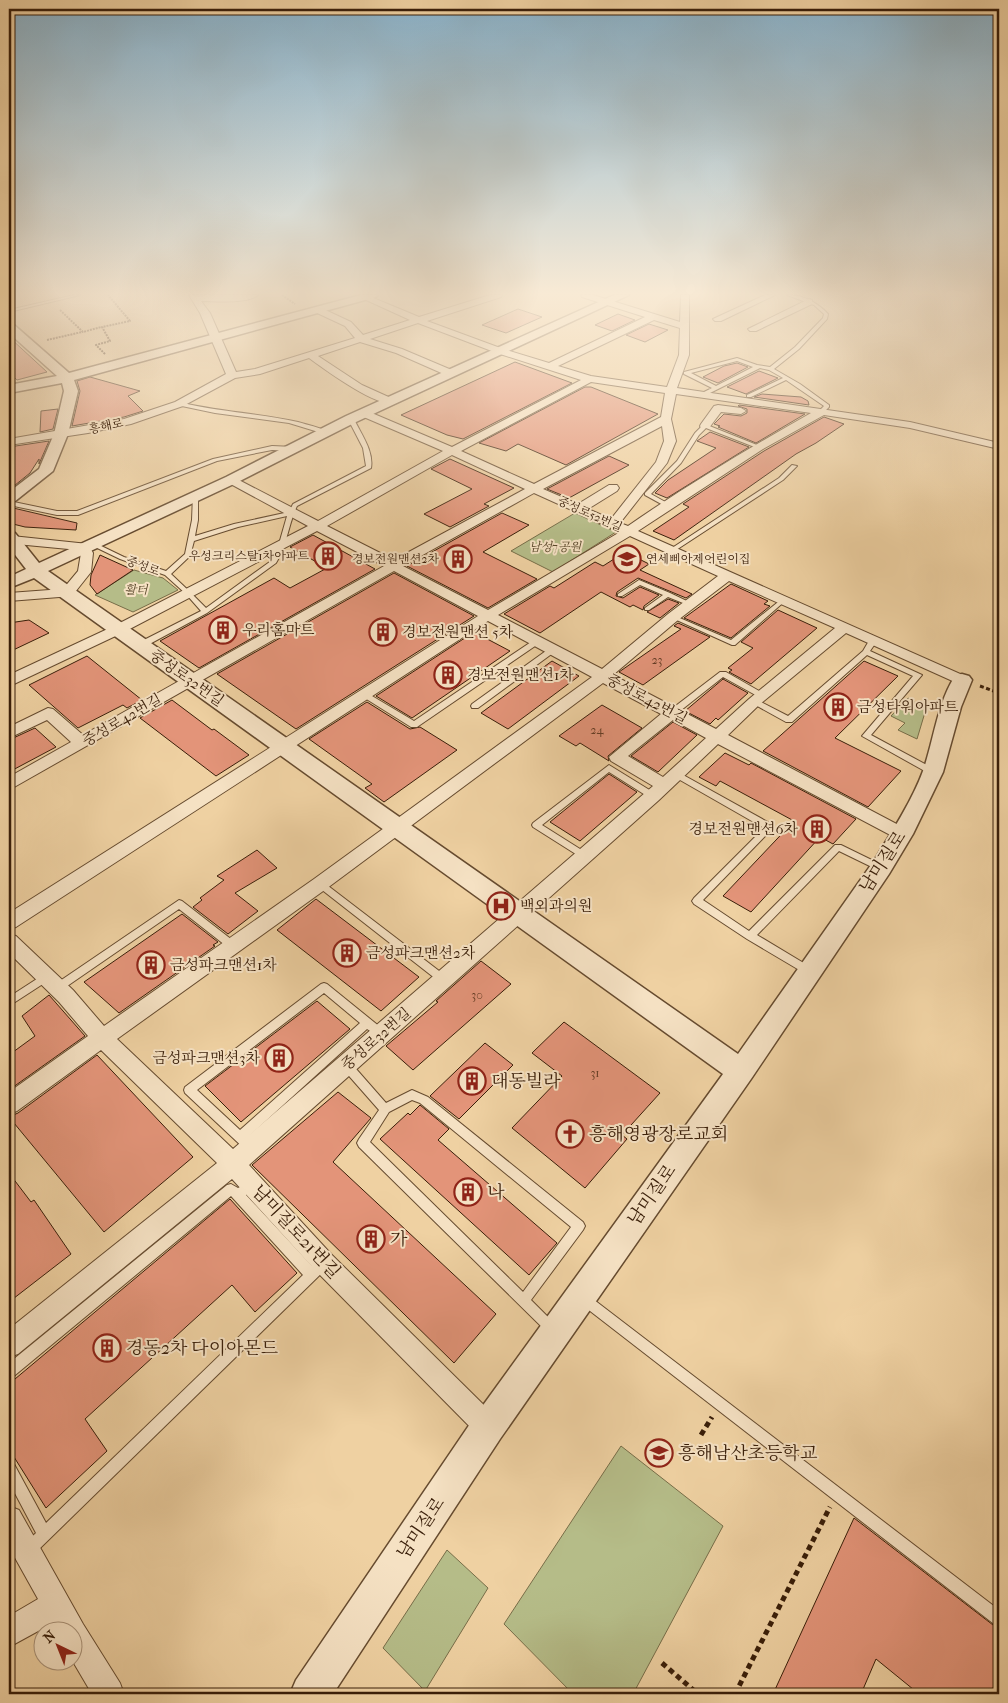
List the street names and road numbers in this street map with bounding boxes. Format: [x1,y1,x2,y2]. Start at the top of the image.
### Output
street label: 흥해로 [88,415,125,436]
street label: 중성로52번길 [555,494,625,534]
street label: 중성로 [124,553,162,579]
street label: 중성로32번길 [146,646,228,710]
street label: 중성로42번길 [603,670,691,728]
street label: 중성로42번길 [79,690,165,750]
street label: 남미질로 [855,827,911,897]
street label: 중성로32번길 [338,1004,414,1074]
street label: 남미질로 [623,1160,681,1230]
street label: 남미질로21번길 [247,1181,345,1283]
street label: 남미질로 [393,1493,449,1563]

